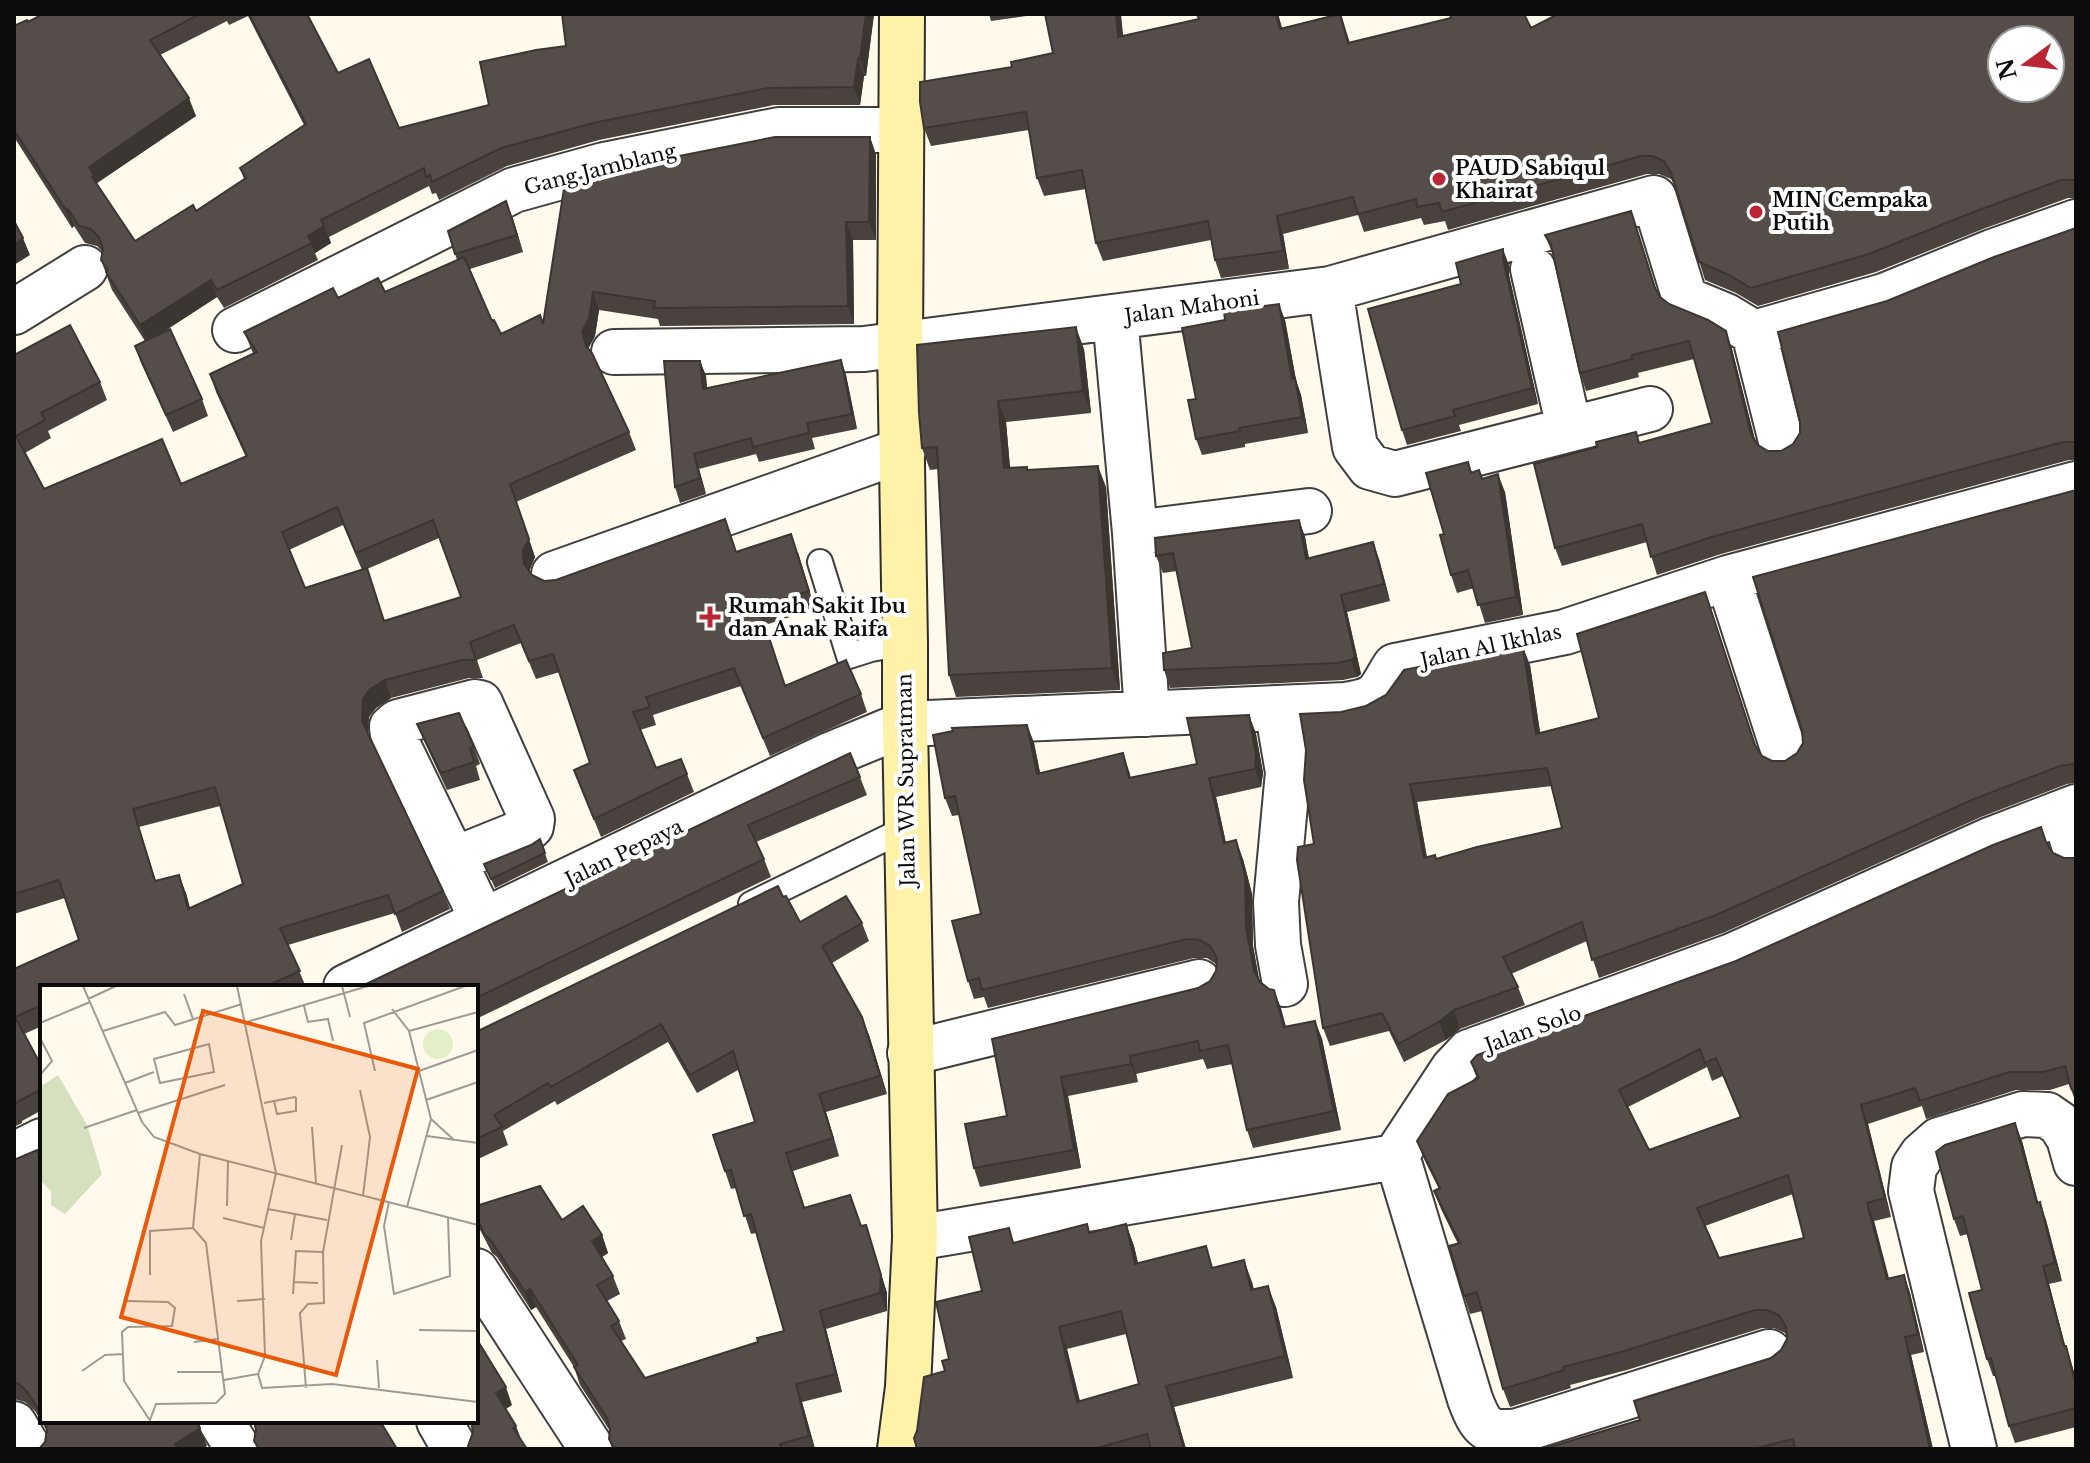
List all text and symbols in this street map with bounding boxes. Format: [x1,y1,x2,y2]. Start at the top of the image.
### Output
north arrow [1986,24,2066,104]
text: N [1991,55,2023,83]
street label: Gang Jamblang [521,138,680,200]
place label: PAUD Sabiqul Khairat [1455,156,1605,203]
marker: PAUD Sabiqul Khairat [1430,170,1448,188]
place label: MIN Cempaka Putih [1772,188,1929,235]
marker: MIN Cempaka Putih [1747,203,1765,221]
street label: Jalan Mahoni [1120,286,1261,329]
place label: Rumah Sakit Ibu dan Anak Raifa [728,594,906,641]
marker: Rumah Sakit Ibu dan Anak Raifa [699,606,721,628]
street label: Jalan Al Ikhlas [1415,619,1564,673]
street label: Jalan WR Supratman [892,673,920,890]
street label: Jalan Pepaya [559,814,688,893]
inset map [40,985,478,1423]
street label: Jalan Solo [1479,1000,1585,1059]

